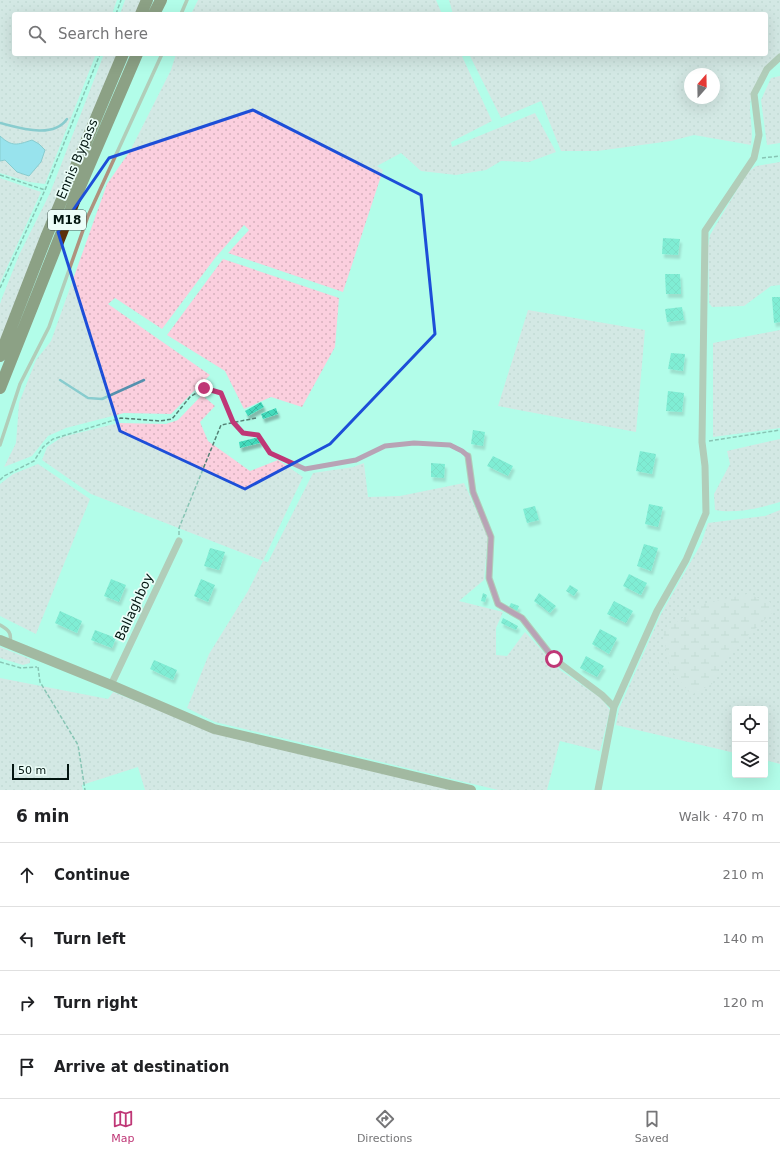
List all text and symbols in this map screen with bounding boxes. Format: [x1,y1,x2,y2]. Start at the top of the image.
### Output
search box [12,12,768,56]
icon: search [26,23,48,45]
text: Search here [58,25,148,43]
north arrow [684,68,720,104]
street label: Ennis Bypass [53,116,101,201]
road number: M18 [48,210,86,230]
route end [195,379,213,397]
street label: Ballaghboy [112,571,156,643]
route start [545,650,563,668]
map controls [732,706,768,778]
button: locate [732,706,768,742]
button: layers [732,742,768,778]
scale bar [12,762,69,781]
text: 50 m [18,764,46,777]
text: 6 min [16,806,69,826]
text: Walk · 470 m [679,809,764,824]
icon: ahead [16,864,38,886]
text: Continue [54,866,130,884]
text: 210 m [722,867,764,882]
icon: left [16,928,38,950]
text: Turn left [54,930,126,948]
text: 140 m [722,931,764,946]
icon: right [16,992,38,1014]
text: Turn right [54,994,138,1012]
text: 120 m [722,995,764,1010]
icon: arrive [16,1056,38,1078]
text: Arrive at destination [54,1058,229,1076]
tab: Map [111,1108,134,1145]
tab: Directions [357,1108,412,1145]
tab: Saved [635,1108,669,1145]

